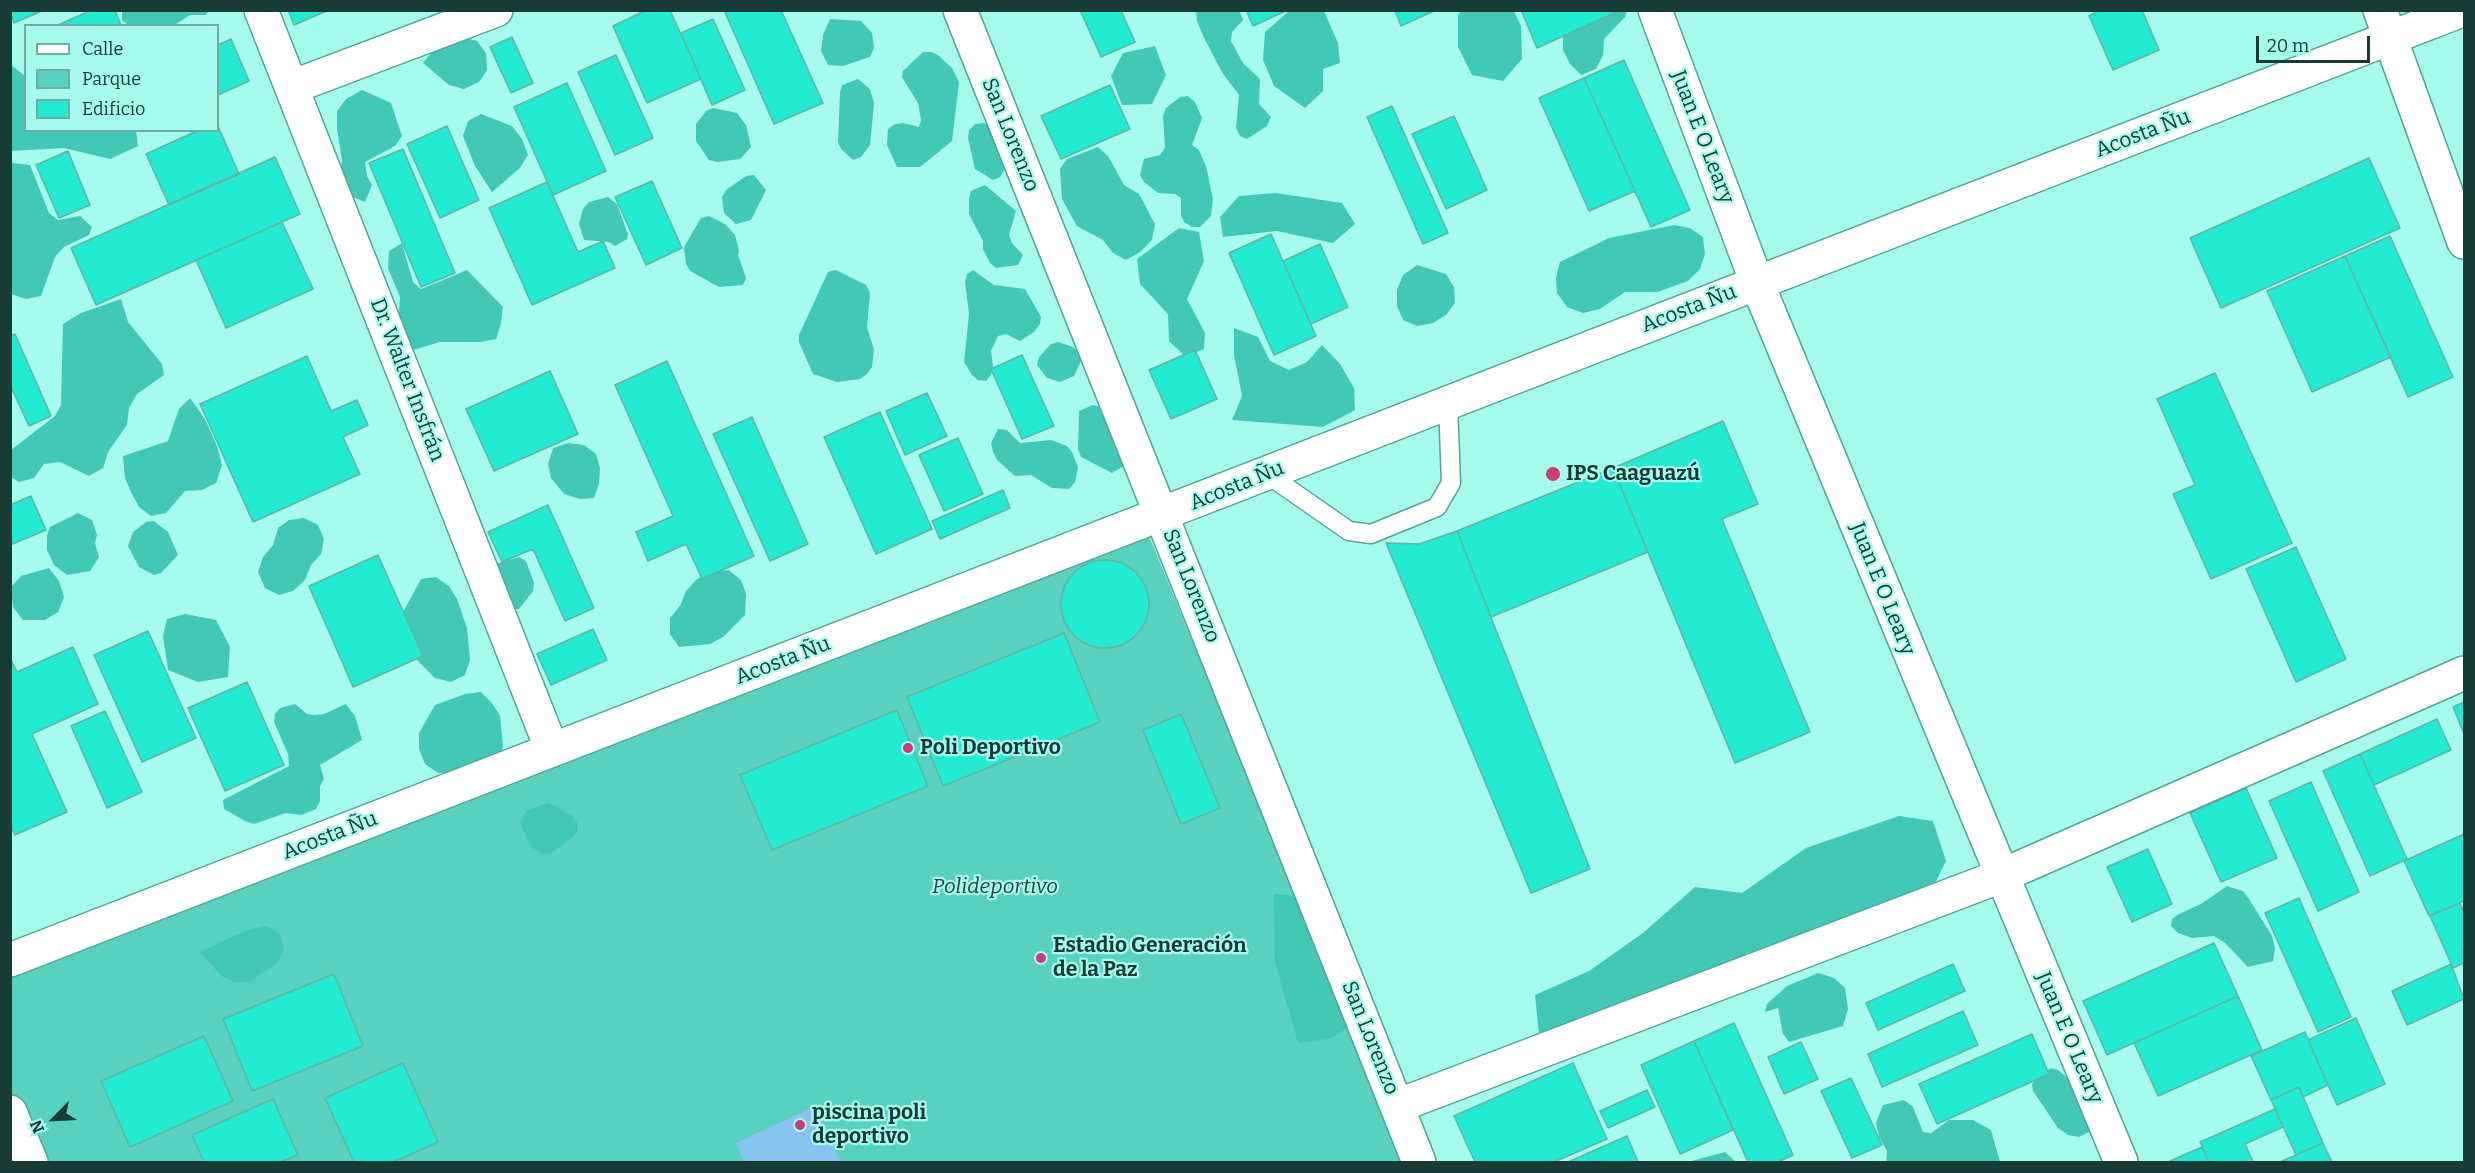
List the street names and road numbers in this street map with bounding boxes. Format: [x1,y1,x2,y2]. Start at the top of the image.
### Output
street label: Juan E O Leary [1665,67,1739,207]
street label: San Lorenzo [976,75,1044,195]
street label: Acosta Ñu [2092,104,2194,164]
street label: Acosta Ñu [1638,279,1740,339]
street label: Dr. Walter Insfrán [364,295,450,465]
street label: Acosta Ñu [1186,456,1288,516]
street label: Juan E O Leary [1844,519,1920,659]
street label: San Lorenzo [1157,526,1225,646]
street label: Acosta Ñu [732,631,834,691]
street label: Acosta Ñu [279,806,381,866]
street label: Juan E O Leary [2030,968,2108,1108]
street label: San Lorenzo [1336,978,1404,1098]

